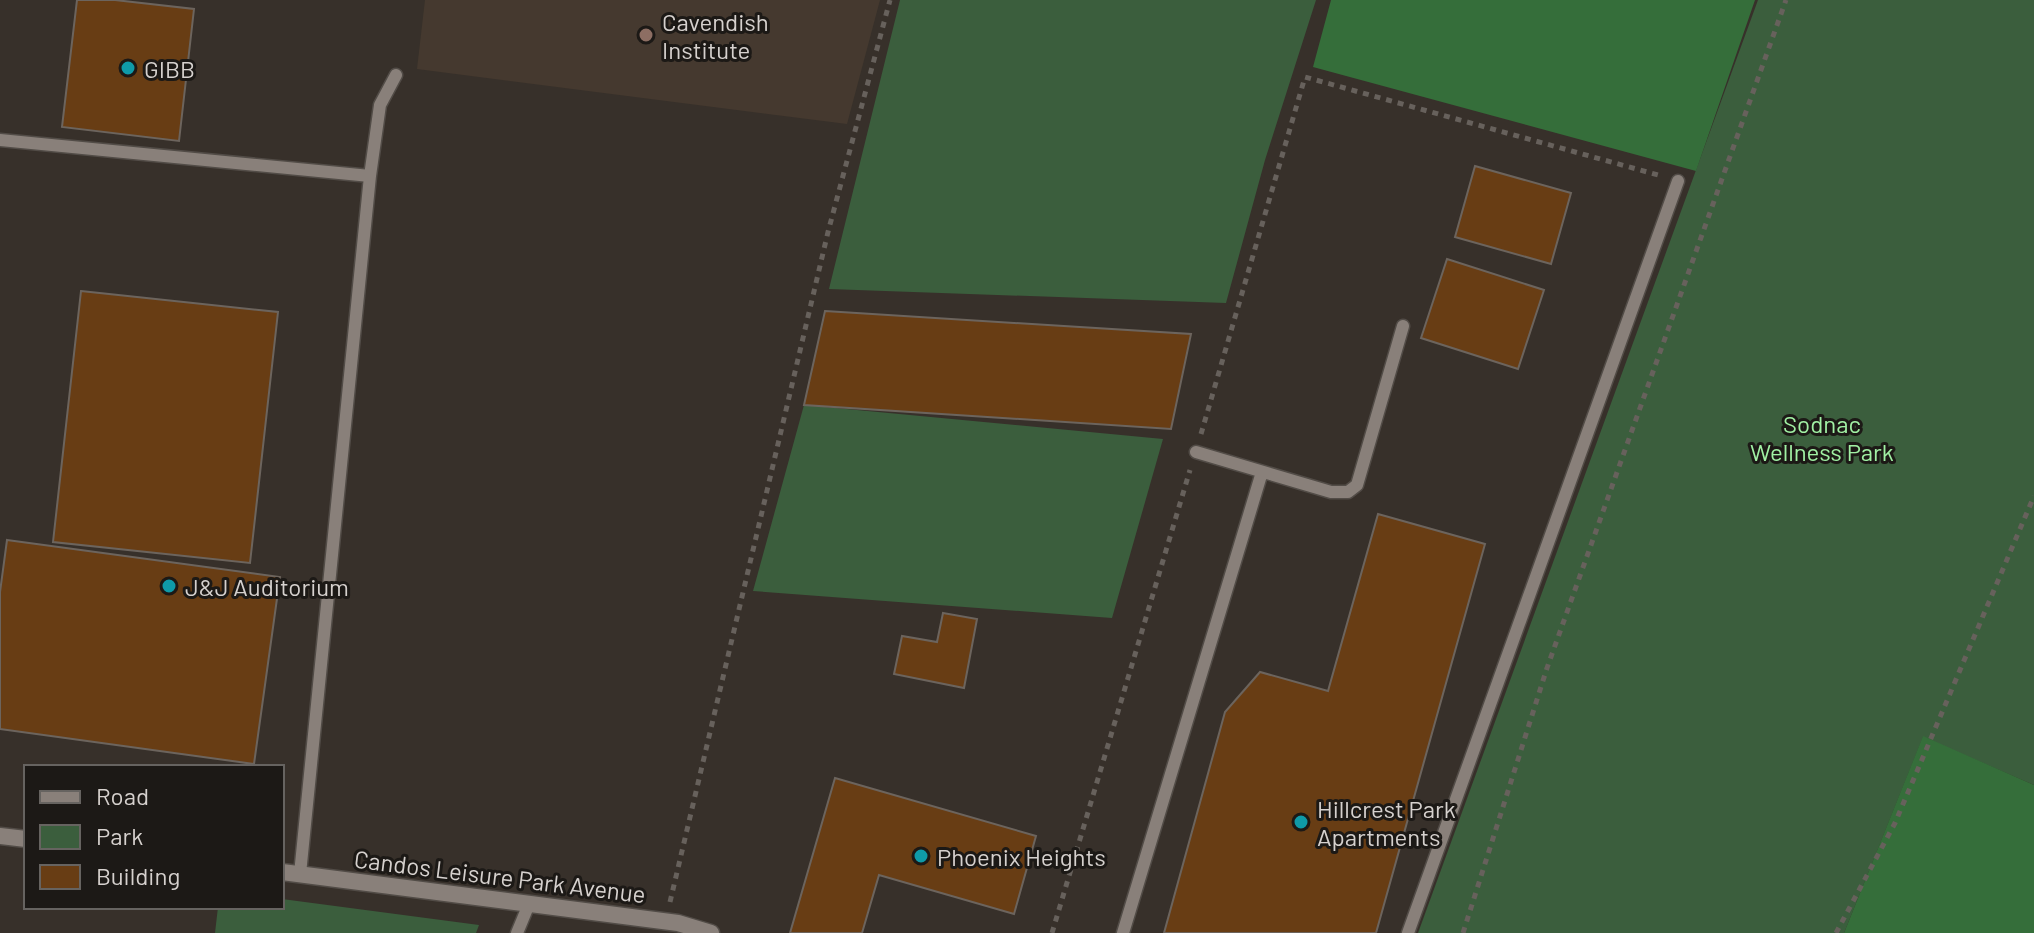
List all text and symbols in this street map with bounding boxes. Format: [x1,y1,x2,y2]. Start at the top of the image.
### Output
place label: Cavendish Institute [662,7,769,64]
marker: Cavendish Institute [637,26,655,44]
place label: GIBB [144,54,195,83]
marker: GIBB [119,59,137,77]
park label: Sodnac Wellness Park [1750,409,1894,466]
place label: J&J Auditorium [185,572,349,601]
marker: J&J Auditorium [160,577,178,595]
legend [24,765,284,909]
text: Road [96,781,149,810]
place label: Hillcrest Park Apartments [1317,794,1456,851]
marker: Hillcrest Park Apartments [1292,813,1310,831]
text: Park [96,821,143,850]
place label: Phoenix Heights [937,842,1106,871]
street label: Candos Leisure Park Avenue [353,844,647,908]
marker: Phoenix Heights [912,847,930,865]
text: Building [96,861,180,890]

